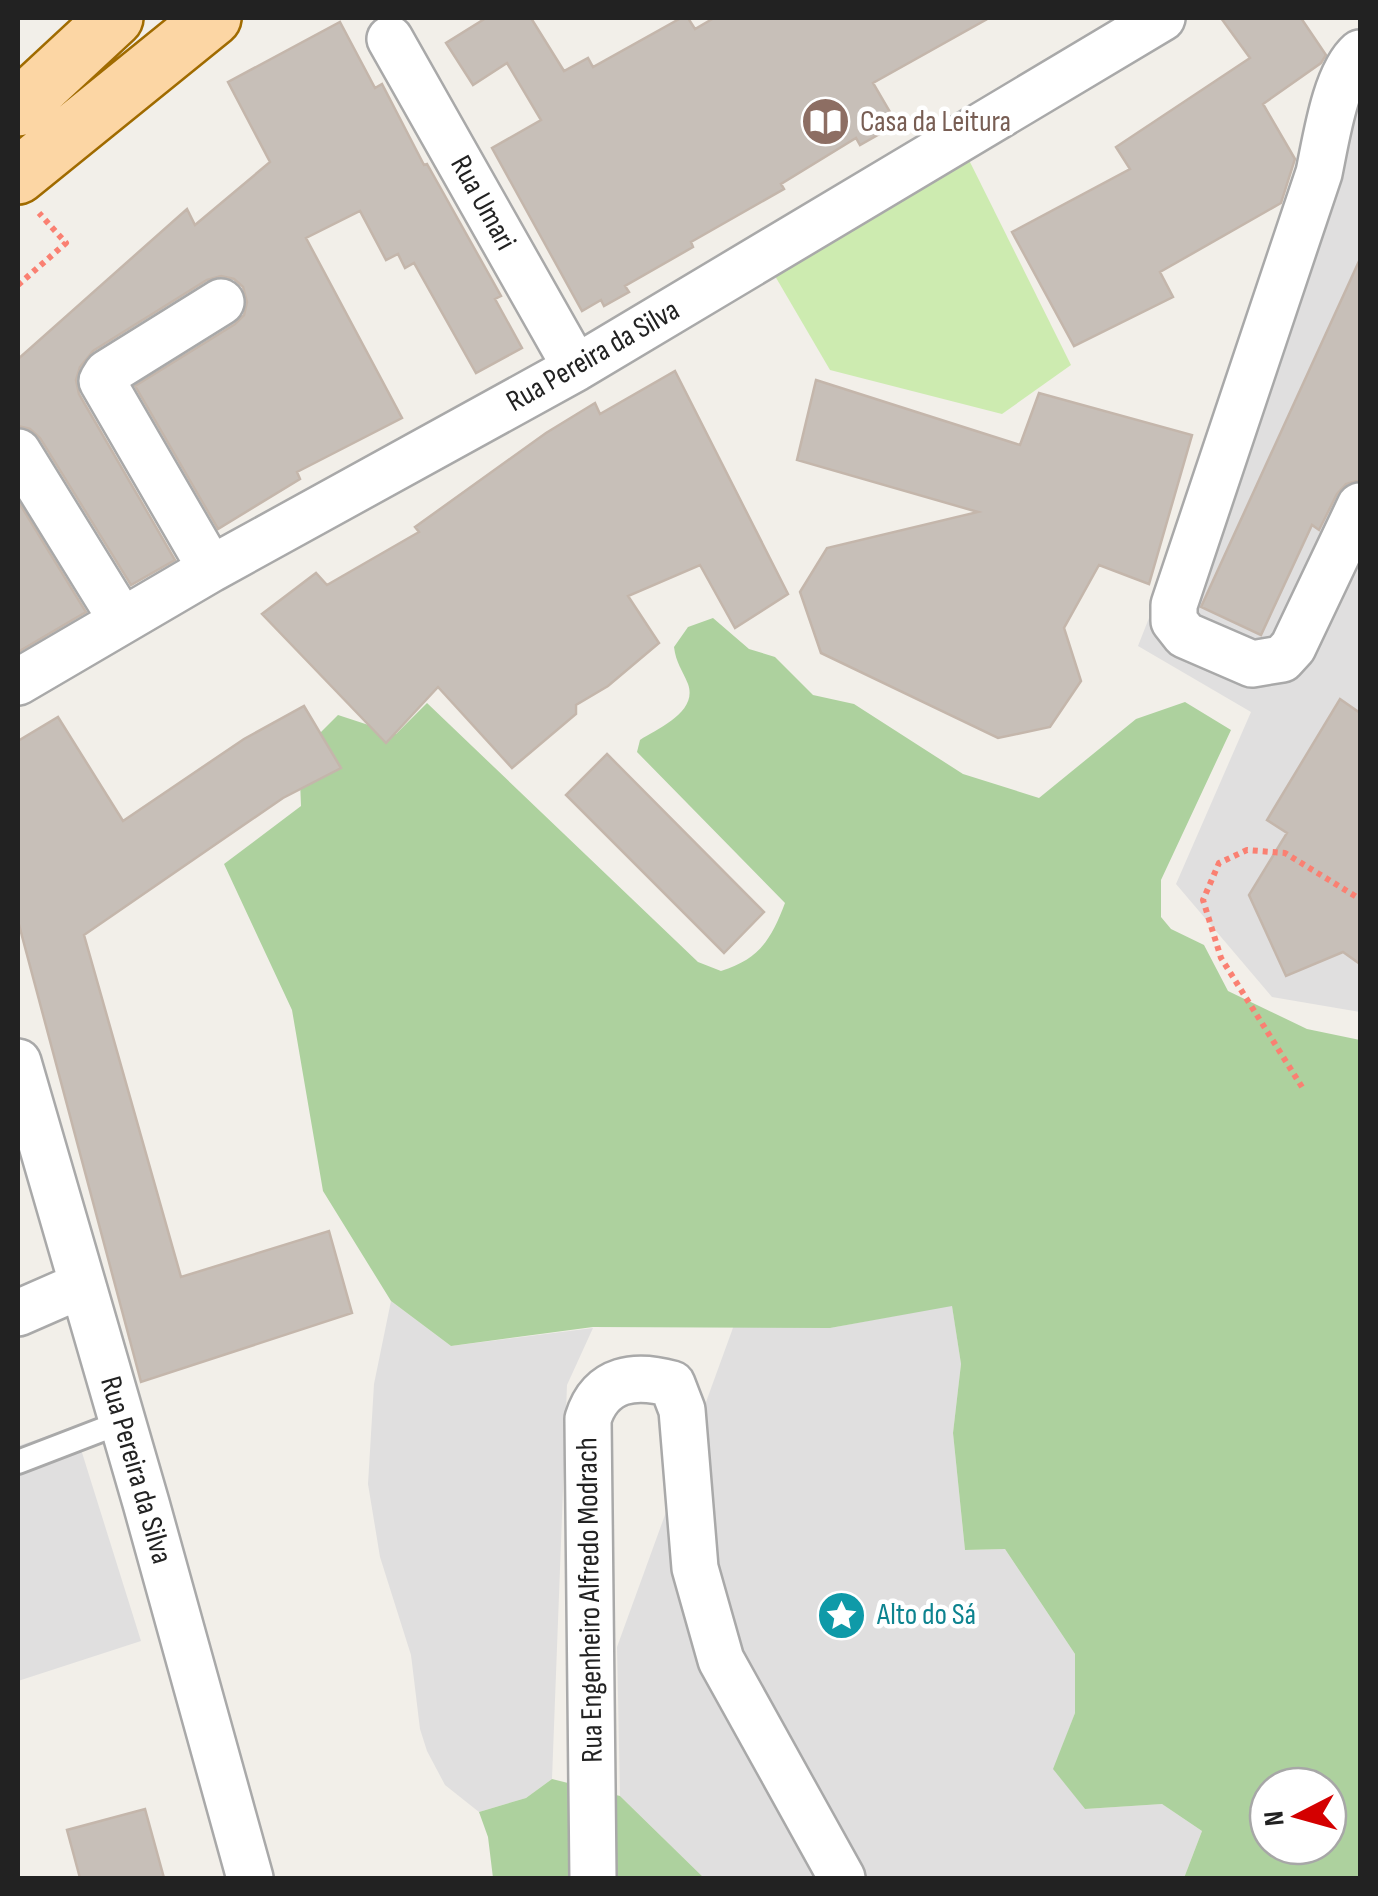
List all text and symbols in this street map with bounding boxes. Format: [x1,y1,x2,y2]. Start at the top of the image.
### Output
library icon: Casa da Leitura [799,96,851,148]
place label: Casa da Leitura [860,104,1011,140]
street label: Rua Umari [442,149,524,257]
street label: Rua Pereira da Silva [500,292,686,420]
street label: Rua Pereira da Silva [92,1372,180,1568]
street label: Rua Engenheiro Alfredo Modrach [569,1437,611,1763]
place icon: Alto do Sá [816,1589,868,1641]
place label: Alto do Sá [876,1597,976,1633]
north arrow [1248,1766,1348,1866]
text: N [1257,1809,1292,1828]

